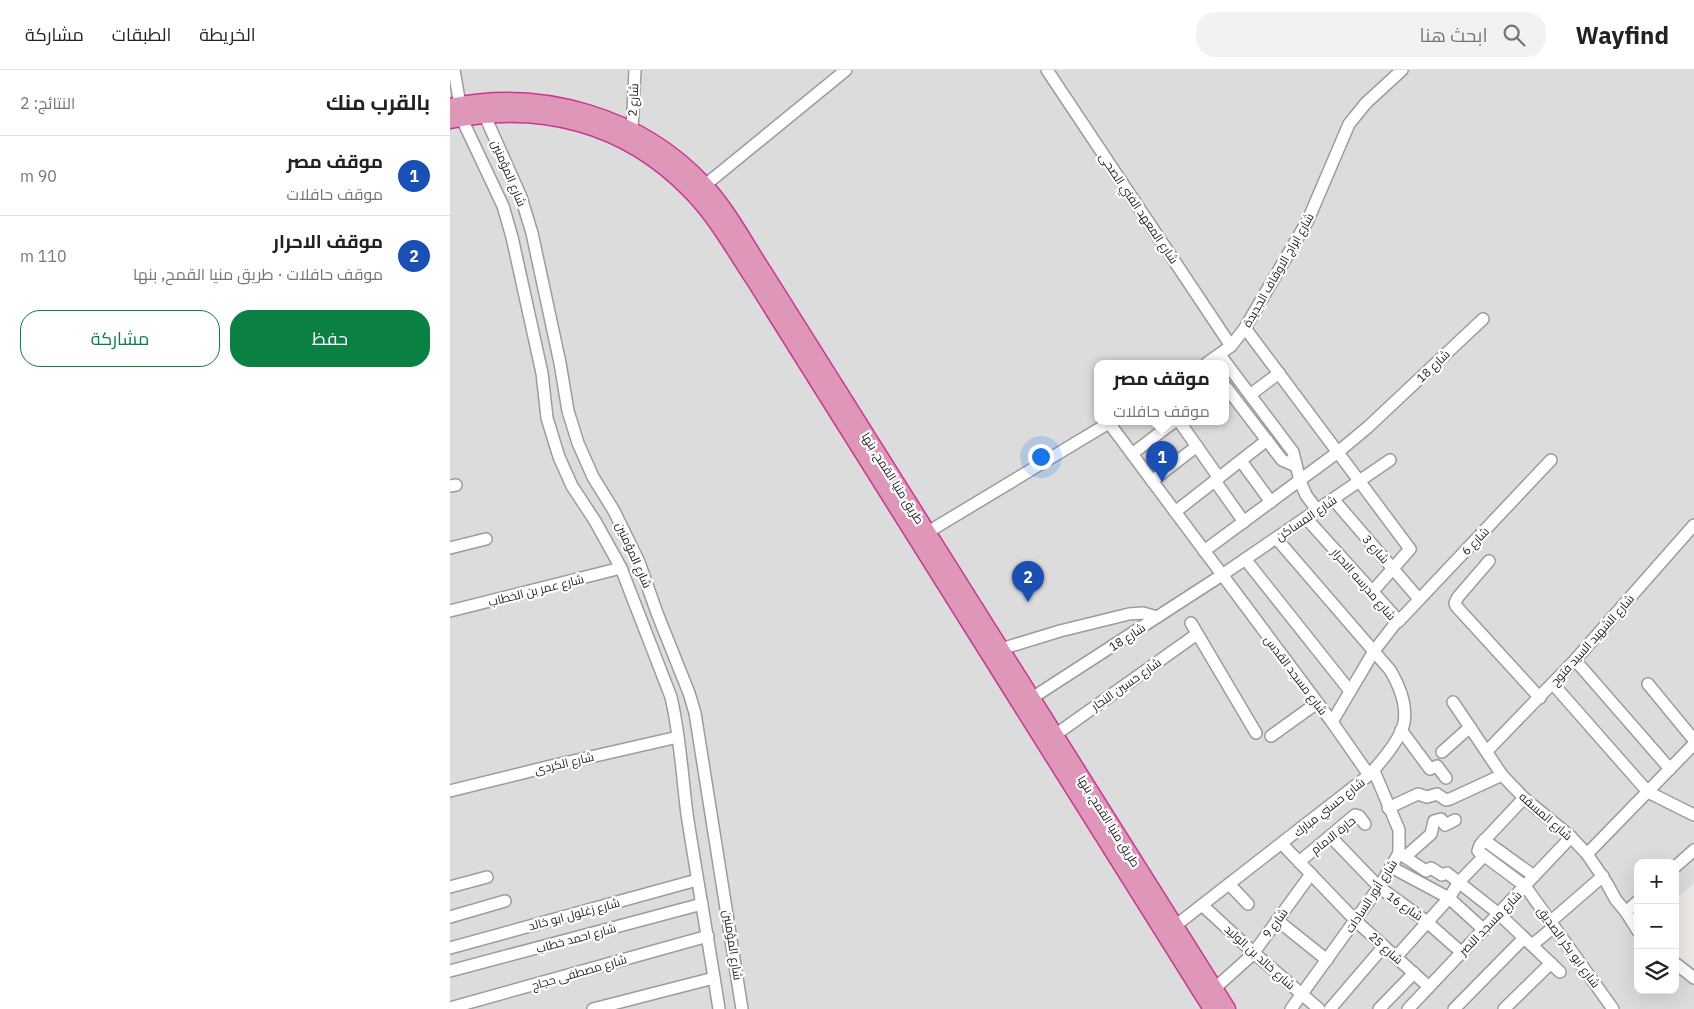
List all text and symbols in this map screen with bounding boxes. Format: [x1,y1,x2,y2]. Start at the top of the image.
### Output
search box [1196,12,1546,57]
text: Wayfind [1576,19,1669,51]
icon: search [1500,21,1528,49]
text: مشاركة [25,23,84,46]
text: الطبقات [112,23,171,46]
text: الخريطة [199,23,256,46]
text: ابحث هنا [1420,23,1488,47]
street label: شارع 2 [625,83,642,117]
text: بالقرب منك [326,88,430,116]
text: النتائج: 2 [20,93,75,113]
street label: شارع المؤمنين [487,137,530,209]
text: موقف مصر [287,149,383,173]
street label: شارع المعهد الفني الصحى [1094,150,1182,268]
text: 90 m [20,166,57,186]
text: 1 [409,166,419,186]
text: موقف حافلات [286,184,383,204]
street label: شارع ابراج الاوقاف الجديدة [1239,210,1318,330]
text: موقف الاحرار [273,229,383,253]
text: 110 m [20,246,67,266]
text: 2 [409,246,419,266]
text: موقف حافلات · طريق منيا القمح, بنها [133,264,383,284]
button: مشاركة [20,310,220,367]
button: حفظ [230,310,430,367]
street label: شارع 18 [1413,346,1454,386]
popup [1094,360,1229,425]
text: موقف مصر [1113,366,1210,390]
text: موقف حافلات [1113,401,1210,421]
street label: طريق منيا القمح, بنها [858,429,927,527]
pin: 1 [1146,441,1178,482]
your location [1028,444,1054,470]
street label: شارع المساكن [1273,492,1340,545]
street label: شارع المؤمنين [612,520,655,591]
street label: شارع 6 [1458,524,1493,559]
street label: شارع 3 [1359,532,1393,567]
street label: شارع مدرسه الاحرار [1327,544,1399,624]
pin: 2 [1012,561,1044,602]
street label: شارع عمر بن الخطاب [487,571,586,610]
street label: شارع الشهيد السيد فتوح [1547,591,1638,690]
street label: شارع 18 [1106,620,1149,655]
street label: شارع مسجد القدس [1260,632,1331,718]
street label: شارع حسين النجار [1087,654,1164,715]
street label: شارع الكردى [533,749,596,778]
street label: طريق منيا القمح, بنها [1074,772,1143,870]
street label: شارع حسني مبارك [1290,774,1370,842]
street label: شارع المسقه [1516,789,1576,844]
street label: حارة الامام [1308,813,1359,858]
street label: شارع أنور السادات [1342,856,1401,936]
map controls [1634,859,1679,994]
button: + [1634,859,1679,904]
street label: شارع مسجد النصر [1455,887,1525,960]
street label: شارع 16 [1384,888,1426,925]
street label: شارع زغلول ابو خالد [527,895,622,934]
street label: شارع ابو بكر الصديق [1534,903,1604,991]
button: − [1634,904,1679,949]
street label: شارع 9 [1259,905,1292,941]
street label: شارع المؤمنين [719,909,746,981]
street label: شارع احمد خطاب [534,920,618,957]
street label: شارع خالد بن الوليد [1221,921,1299,993]
street label: شارع 25 [1365,929,1406,968]
button: layers [1634,949,1679,994]
street label: شارع مصطفى حجاج [530,951,629,994]

